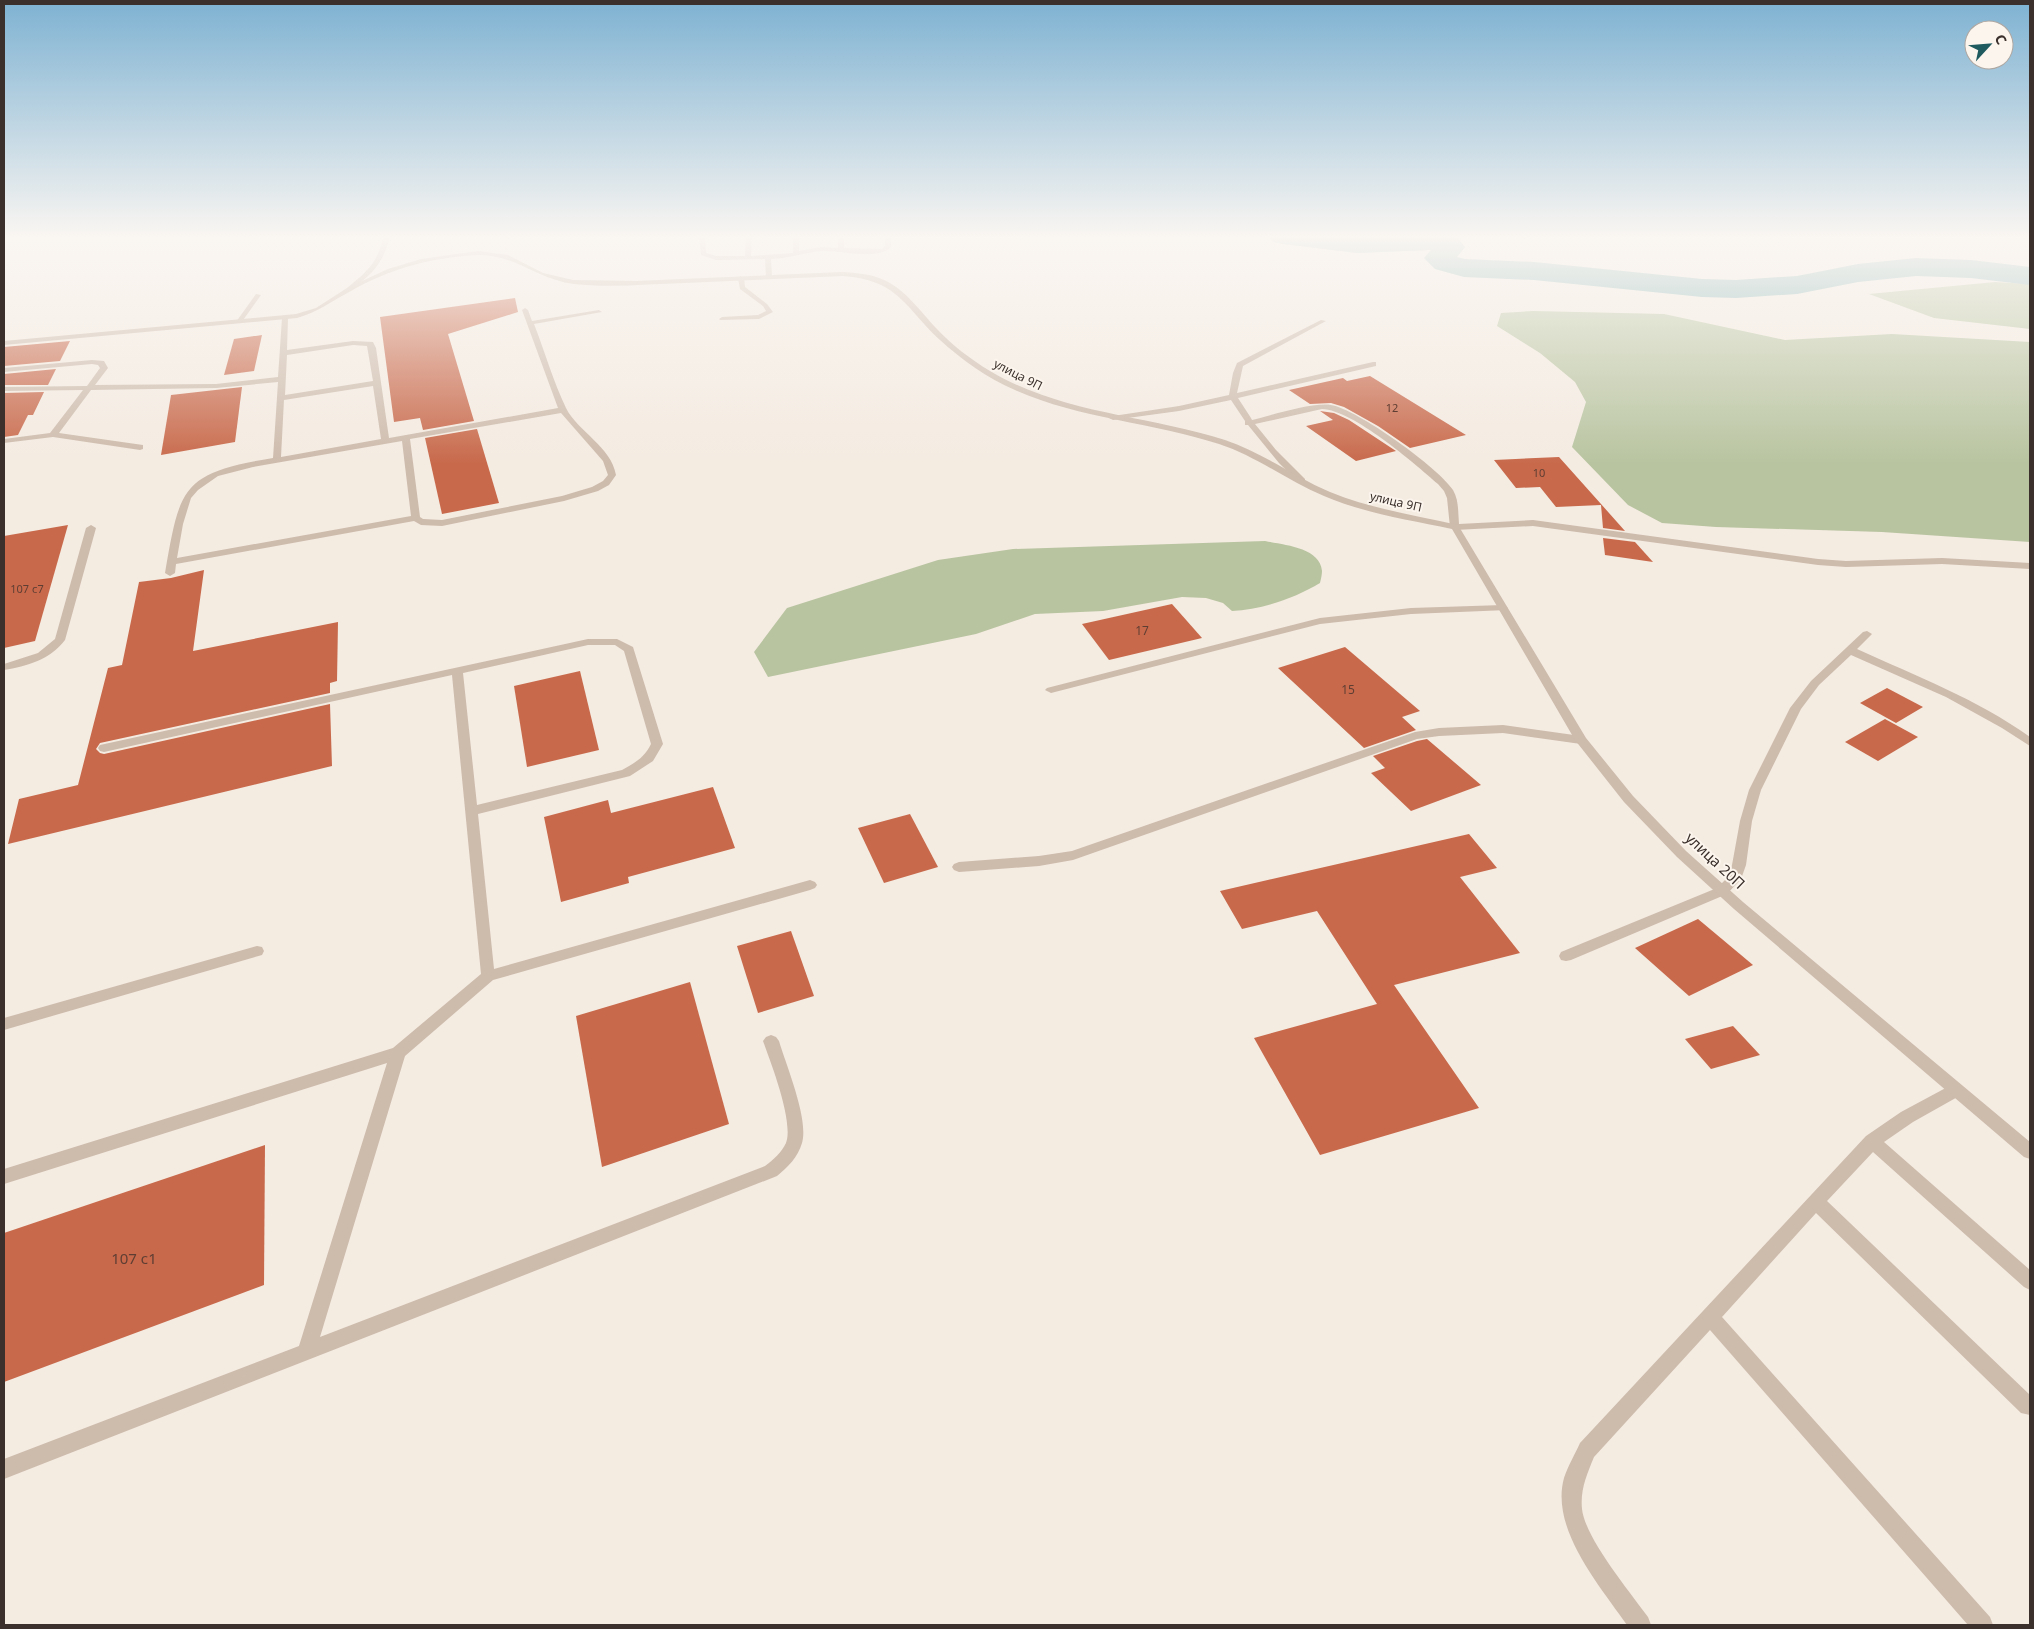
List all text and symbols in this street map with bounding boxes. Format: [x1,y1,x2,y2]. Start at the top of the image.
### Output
north arrow [1964,20,2014,70]
text: С [1991,31,2012,47]
street label: улица 9П [991,355,1046,394]
house number: 12 [1386,400,1398,415]
house number: 10 [1533,465,1545,480]
street label: улица 9П [1368,487,1424,516]
house number: 107 с7 [10,581,44,596]
house number: 17 [1135,622,1149,639]
house number: 15 [1341,681,1355,698]
street label: улица 20П [1682,828,1750,893]
house number: 107 с1 [111,1248,157,1268]

